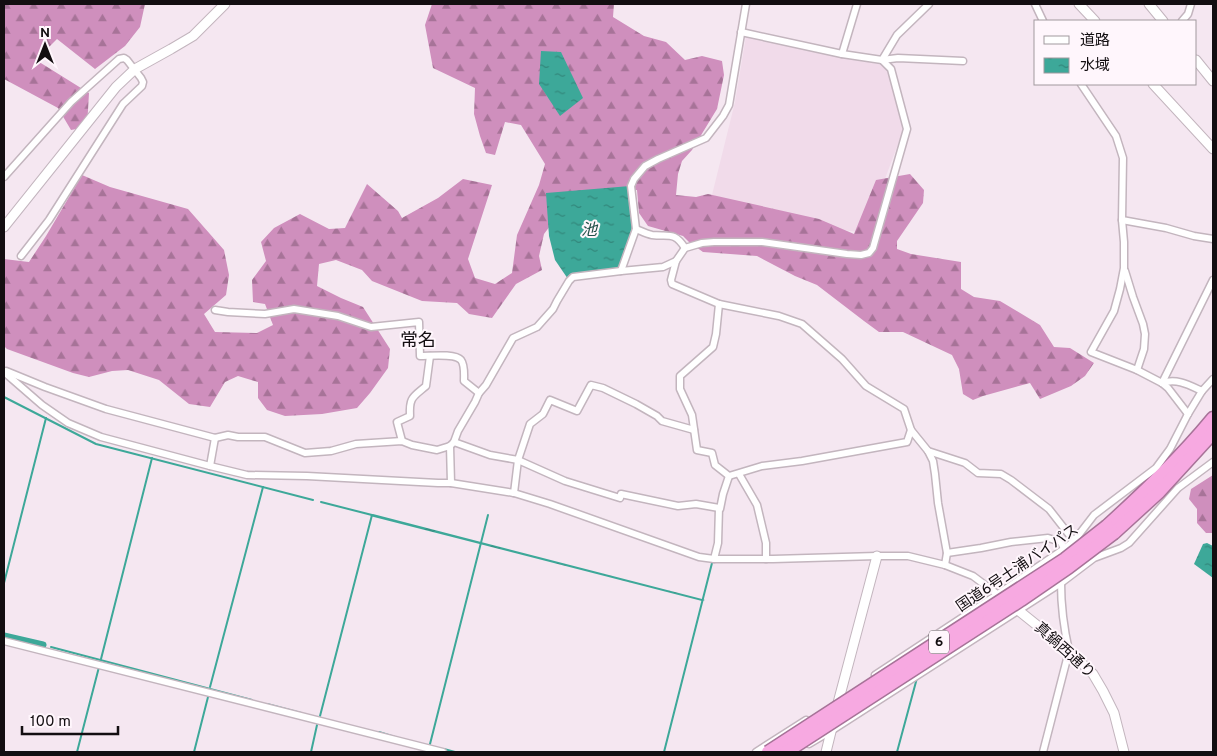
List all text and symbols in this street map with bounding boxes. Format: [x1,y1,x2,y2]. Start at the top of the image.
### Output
north arrow [20,20,70,70]
legend [1034,20,1197,85]
text: N [40,25,50,42]
text: 道路 [1080,32,1110,51]
text: 水域 [1080,57,1110,76]
water label: 池 [581,221,599,241]
district label: 常名 [400,330,436,353]
street label: 国道6号土浦バイパス [953,520,1083,617]
street label: 真鍋西通り [1030,619,1098,683]
road number: 6 [929,630,949,654]
scale bar [22,704,119,736]
text: 100 m [30,713,71,732]

